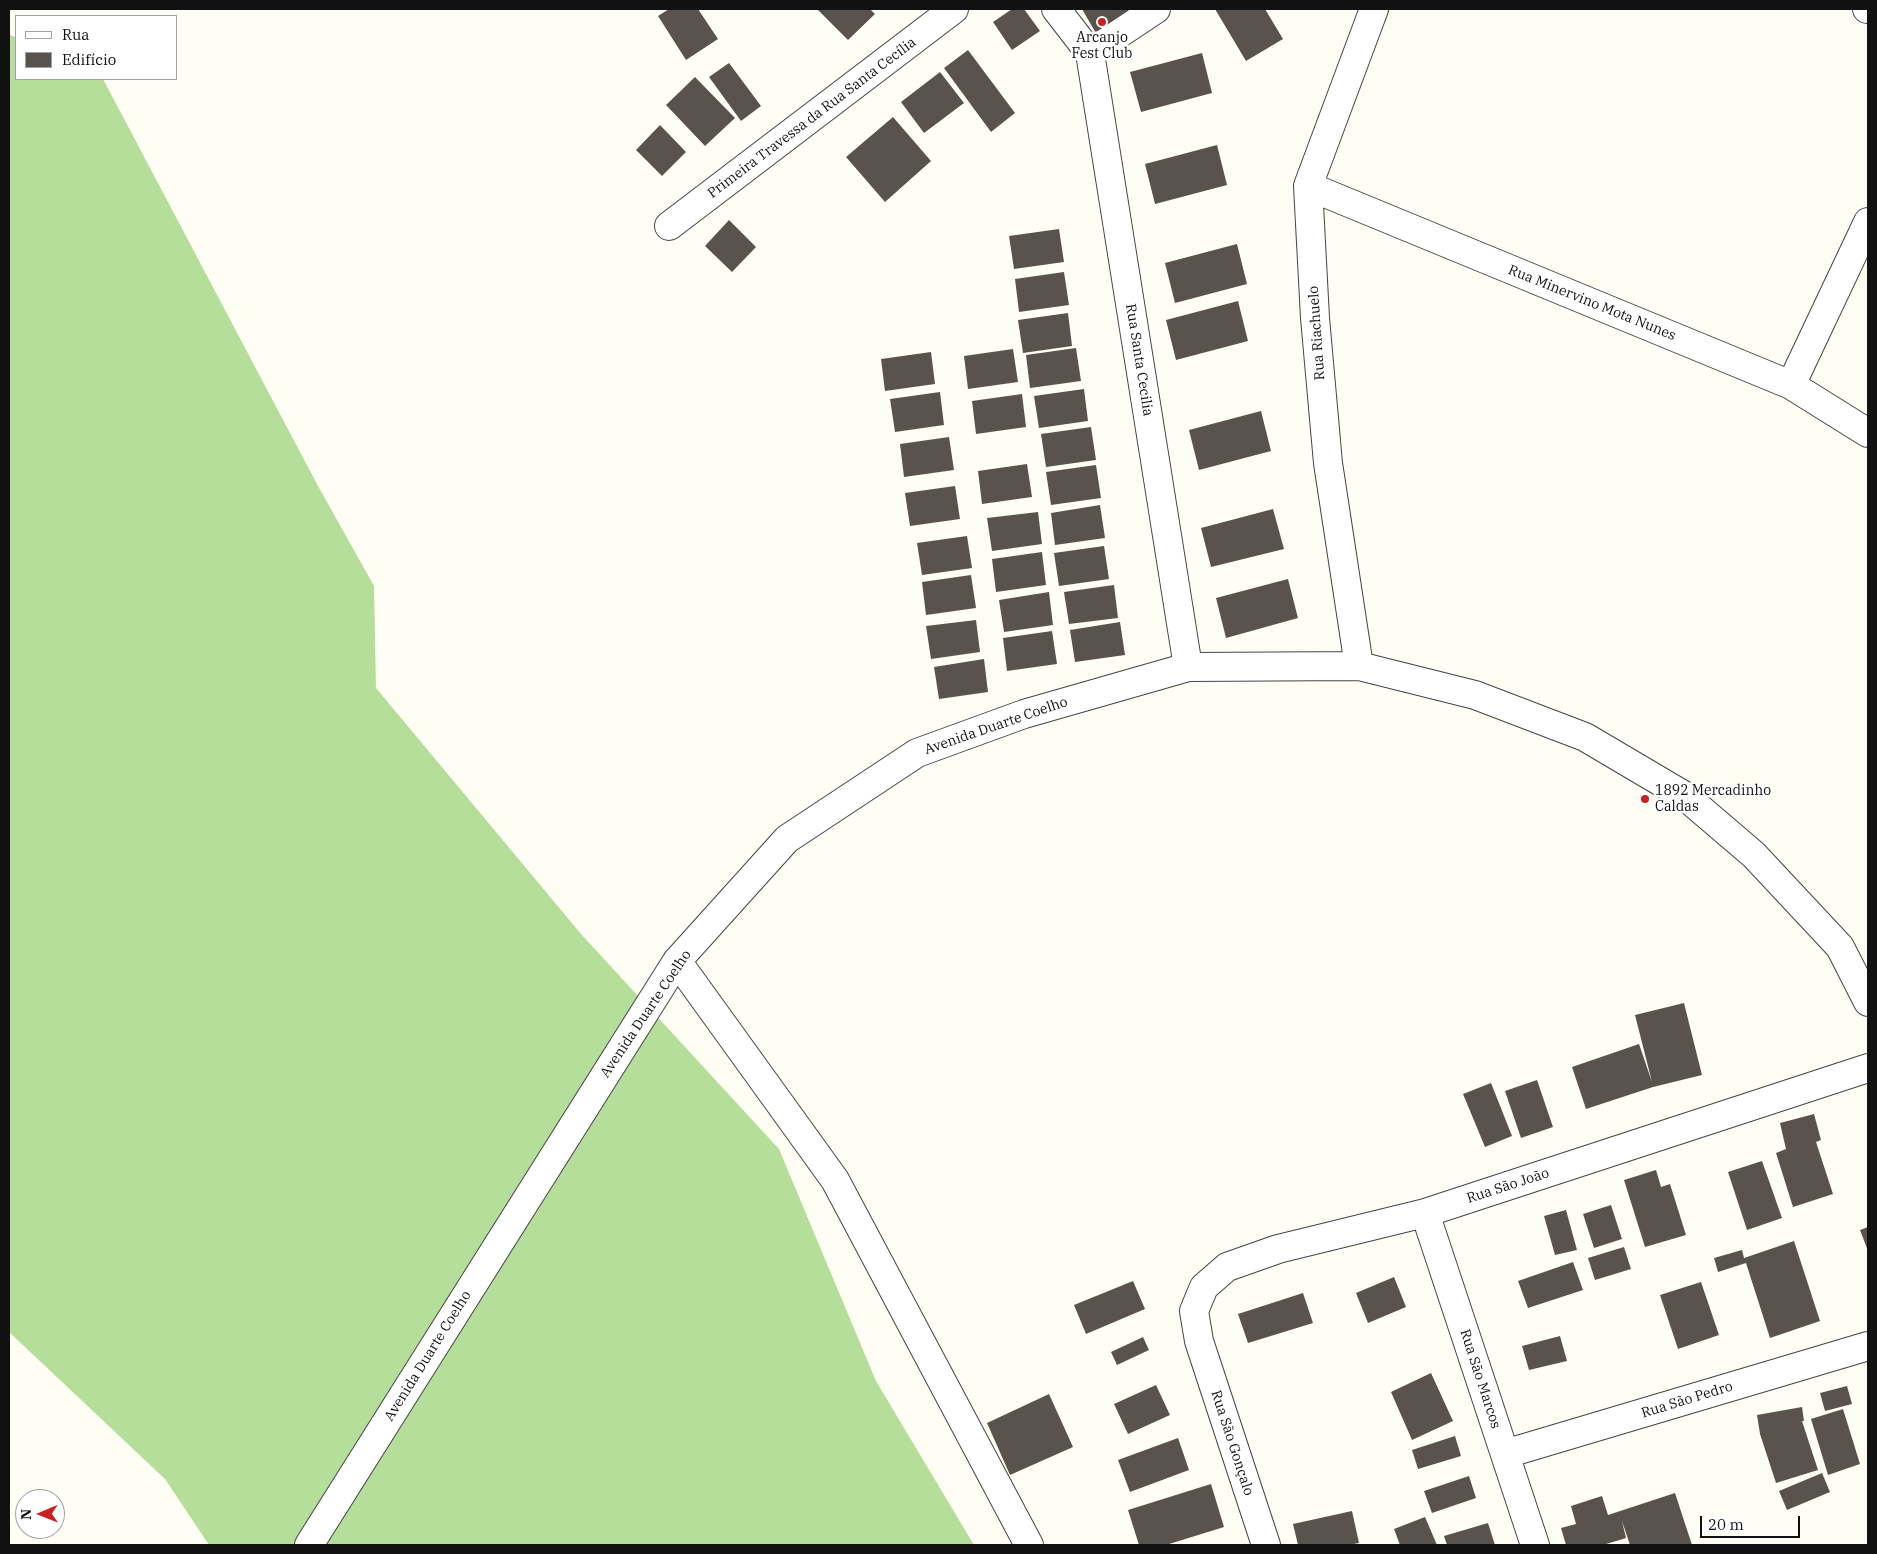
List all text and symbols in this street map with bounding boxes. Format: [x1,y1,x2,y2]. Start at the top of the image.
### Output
legend [15,15,178,80]
marker: Arcanjo Fest Club [1096,16,1108,28]
text: Rua [62,25,89,44]
place label: Arcanjo Fest Club [1072,30,1132,62]
street label: Primeira Travessa da Rua Santa Cecília [704,34,920,202]
text: Edifício [62,50,116,69]
street label: Rua Minervino Mota Nunes [1506,262,1678,344]
street label: Rua Riachuelo [1305,285,1329,381]
street label: Rua Santa Cecilia [1122,302,1156,418]
street label: Avenida Duarte Coelho [922,694,1070,758]
place label: 1892 Mercadinho Caldas [1655,783,1771,816]
marker: 1892 Mercadinho Caldas [1639,793,1651,805]
street label: Avenida Duarte Coelho [597,947,695,1081]
street label: Rua São João [1465,1165,1551,1207]
street label: Avenida Duarte Coelho [381,1288,475,1424]
street label: Rua São Marcos [1456,1327,1504,1431]
street label: Rua São Pedro [1639,1378,1735,1422]
street label: Rua São Gonçalo [1207,1388,1257,1498]
north arrow [15,1489,65,1539]
scale bar [1702,1506,1802,1538]
text: N [17,1509,35,1520]
text: 20 m [1708,1515,1744,1534]

